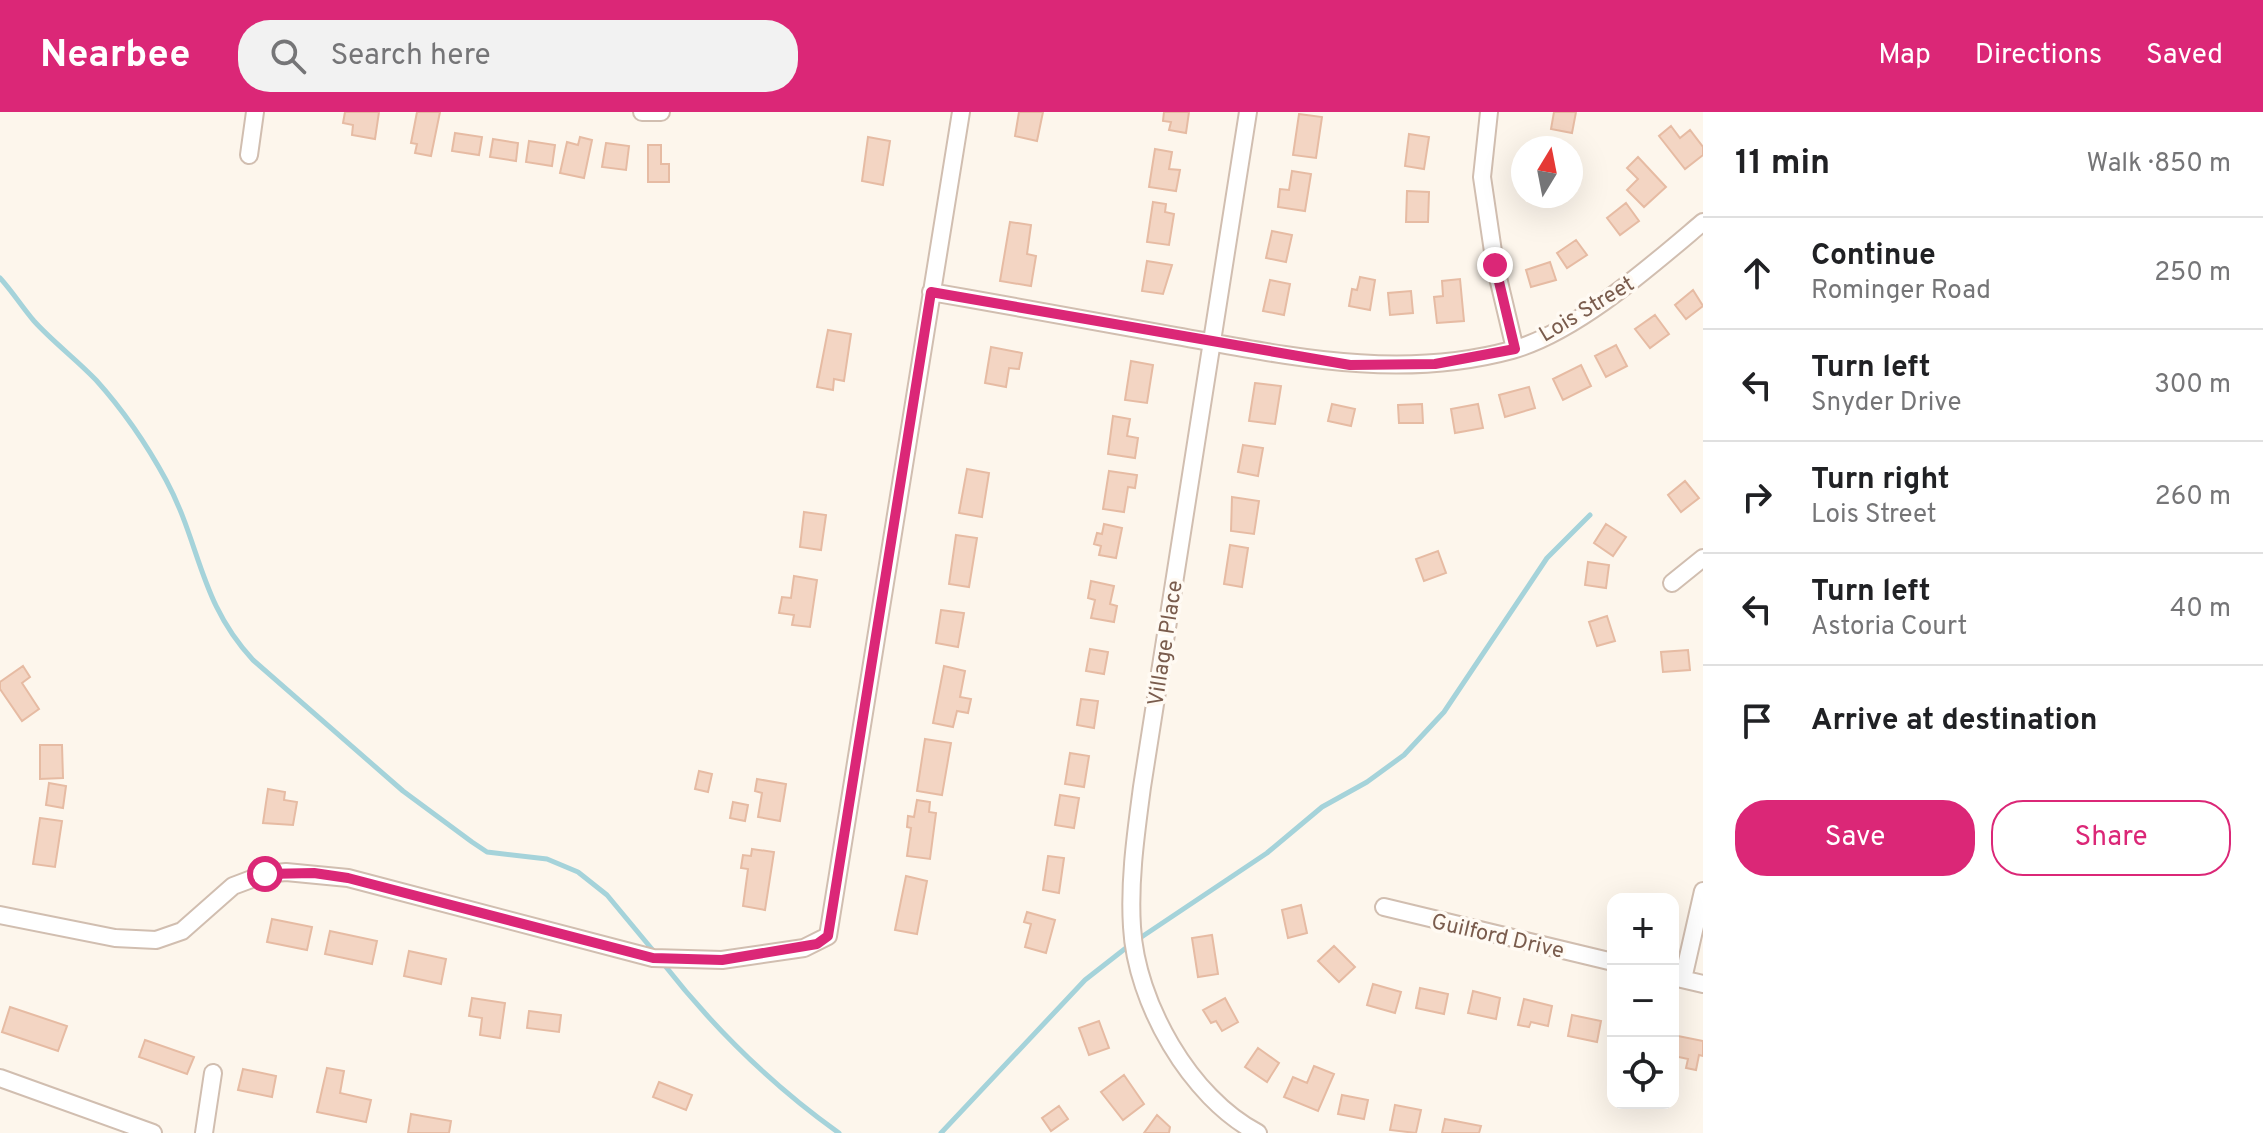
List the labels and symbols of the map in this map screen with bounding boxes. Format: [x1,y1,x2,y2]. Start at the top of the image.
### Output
north arrow [1511,136,1583,208]
route end [1477,247,1513,283]
street label: Lois Street [1535,271,1640,349]
street label: Village Place [1143,578,1190,708]
route start [247,856,283,892]
street label: Guilford Drive [1428,909,1566,966]

